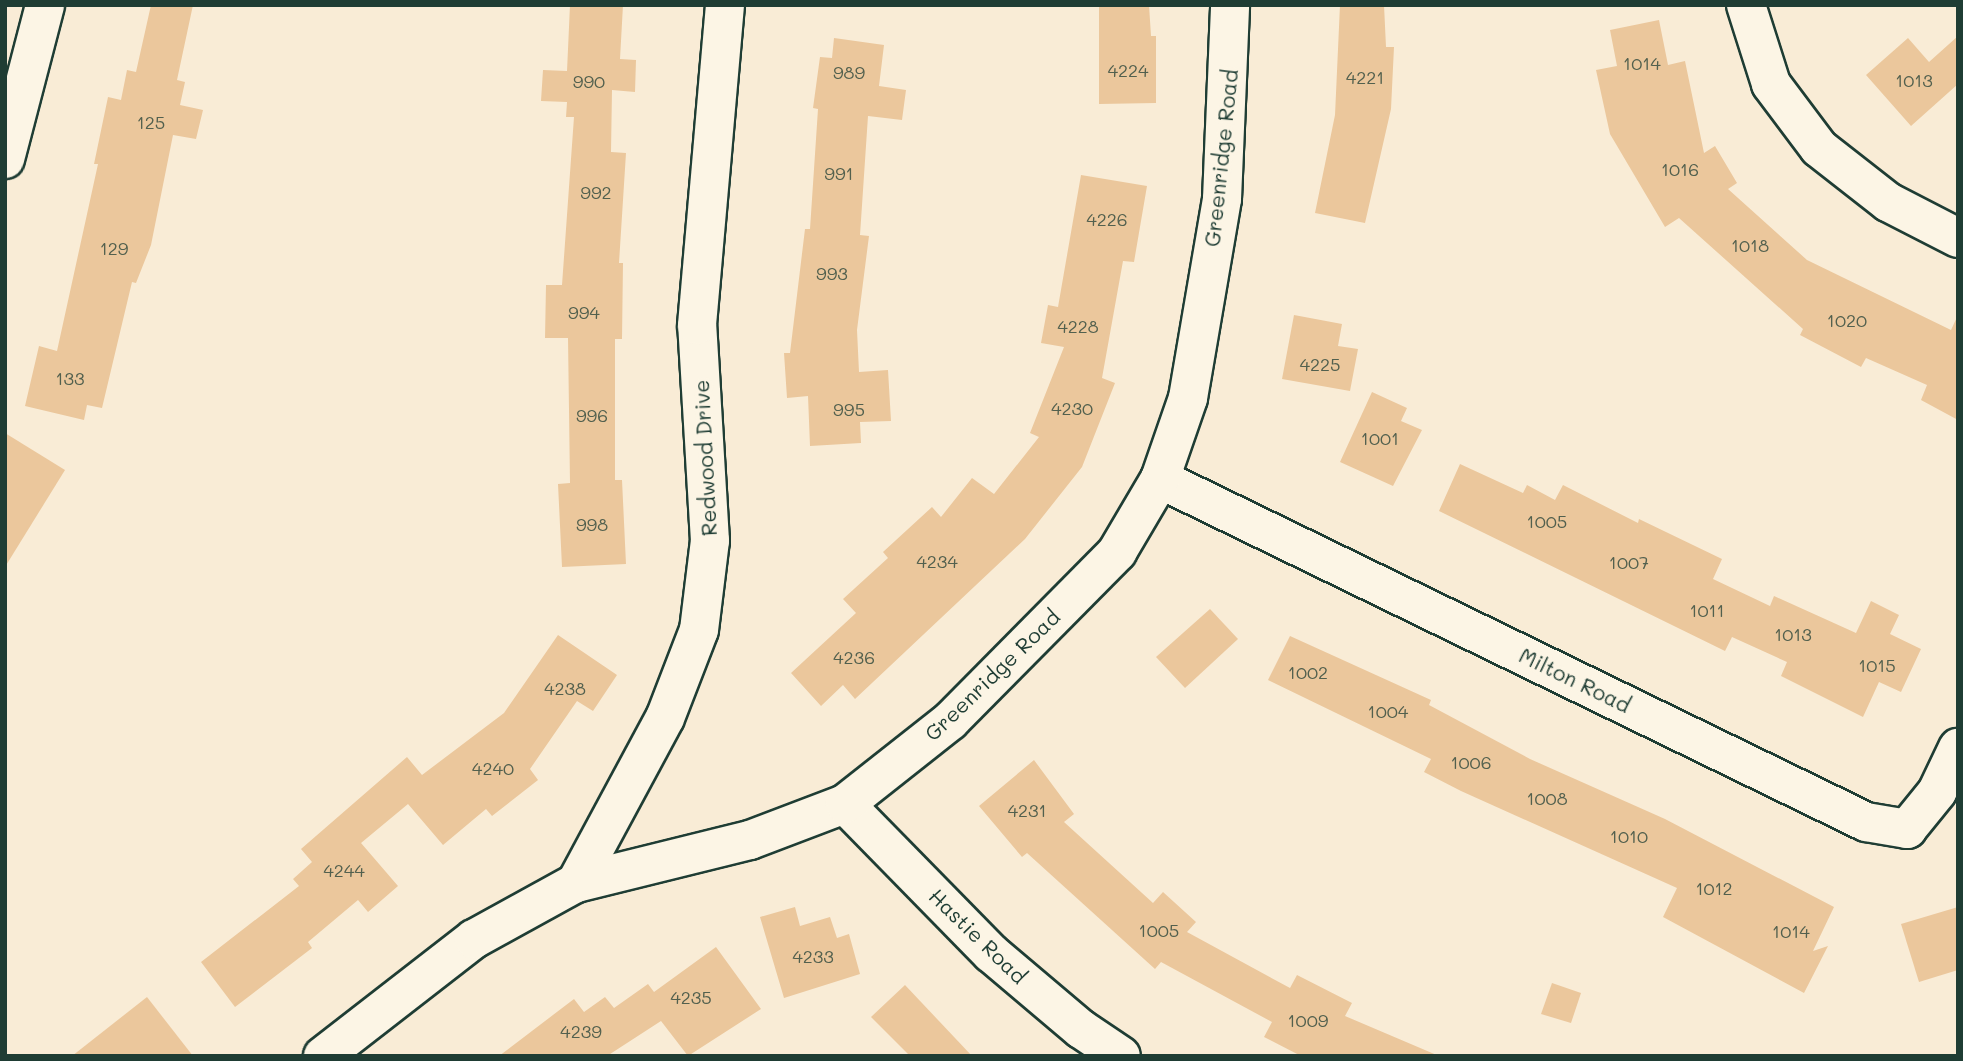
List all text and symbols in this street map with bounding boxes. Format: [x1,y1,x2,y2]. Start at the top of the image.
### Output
house number: 1014 [1623,52,1661,74]
house number: 4224 [1107,59,1149,81]
house number: 989 [833,61,865,83]
house number: 4221 [1346,66,1384,88]
street label: Greenridge Road [1199,68,1243,248]
house number: 1013 [1895,69,1933,91]
house number: 990 [573,70,605,92]
house number: 125 [137,111,165,133]
house number: 1016 [1661,158,1699,180]
house number: 991 [824,162,854,184]
house number: 992 [580,181,612,203]
house number: 4226 [1086,208,1128,230]
house number: 1018 [1731,234,1769,256]
house number: 129 [100,237,128,259]
house number: 993 [816,262,848,284]
house number: 994 [568,301,600,323]
house number: 1020 [1827,309,1867,331]
house number: 4228 [1057,315,1099,337]
house number: 4225 [1299,353,1341,375]
house number: 133 [55,367,85,389]
street label: Redwood Drive [688,379,722,537]
house number: 4230 [1051,397,1093,419]
house number: 995 [833,398,865,420]
house number: 996 [576,404,608,426]
house number: 1001 [1361,427,1399,449]
house number: 1005 [1527,510,1567,532]
house number: 998 [576,513,608,535]
house number: 4234 [916,550,958,572]
house number: 1007 [1609,551,1649,573]
house number: 1011 [1689,599,1725,621]
street label: Greenridge Road [919,604,1065,746]
house number: 1013 [1774,623,1812,645]
street label: Milton Road [1515,642,1635,718]
house number: 4236 [833,646,875,668]
house number: 1015 [1858,654,1896,676]
house number: 1002 [1288,661,1328,683]
house number: 4238 [544,677,586,699]
house number: 1004 [1368,700,1408,722]
house number: 1006 [1450,751,1492,773]
house number: 4240 [472,757,514,779]
house number: 1008 [1526,787,1568,809]
house number: 4231 [1007,799,1047,821]
house number: 1010 [1610,825,1648,847]
house number: 4244 [323,859,365,881]
house number: 1012 [1695,877,1733,899]
street label: Hastie Road [924,883,1032,989]
house number: 1005 [1139,919,1179,941]
house number: 1014 [1772,920,1810,942]
house number: 4233 [792,945,834,967]
house number: 4235 [670,986,712,1008]
house number: 1009 [1288,1009,1328,1031]
house number: 4239 [560,1020,602,1042]

